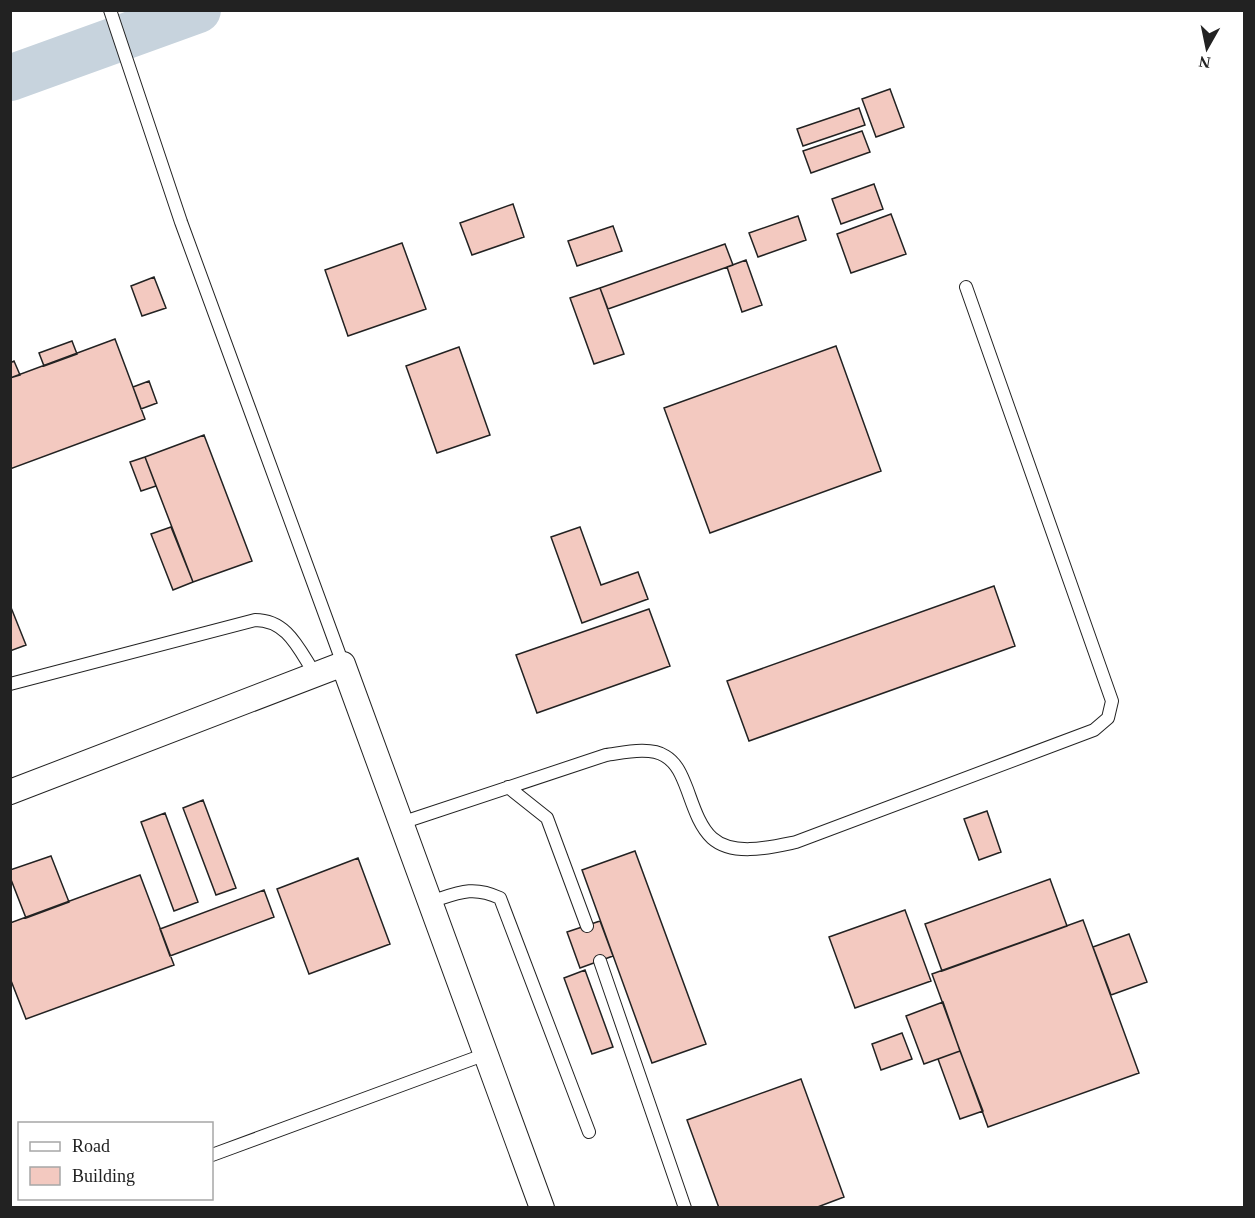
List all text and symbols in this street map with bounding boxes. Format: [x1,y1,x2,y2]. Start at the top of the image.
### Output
north arrow [1177,18,1237,78]
text: N [1197,53,1212,72]
legend [18,1122,213,1200]
text: Road [72,1136,110,1156]
text: Building [72,1166,135,1186]

